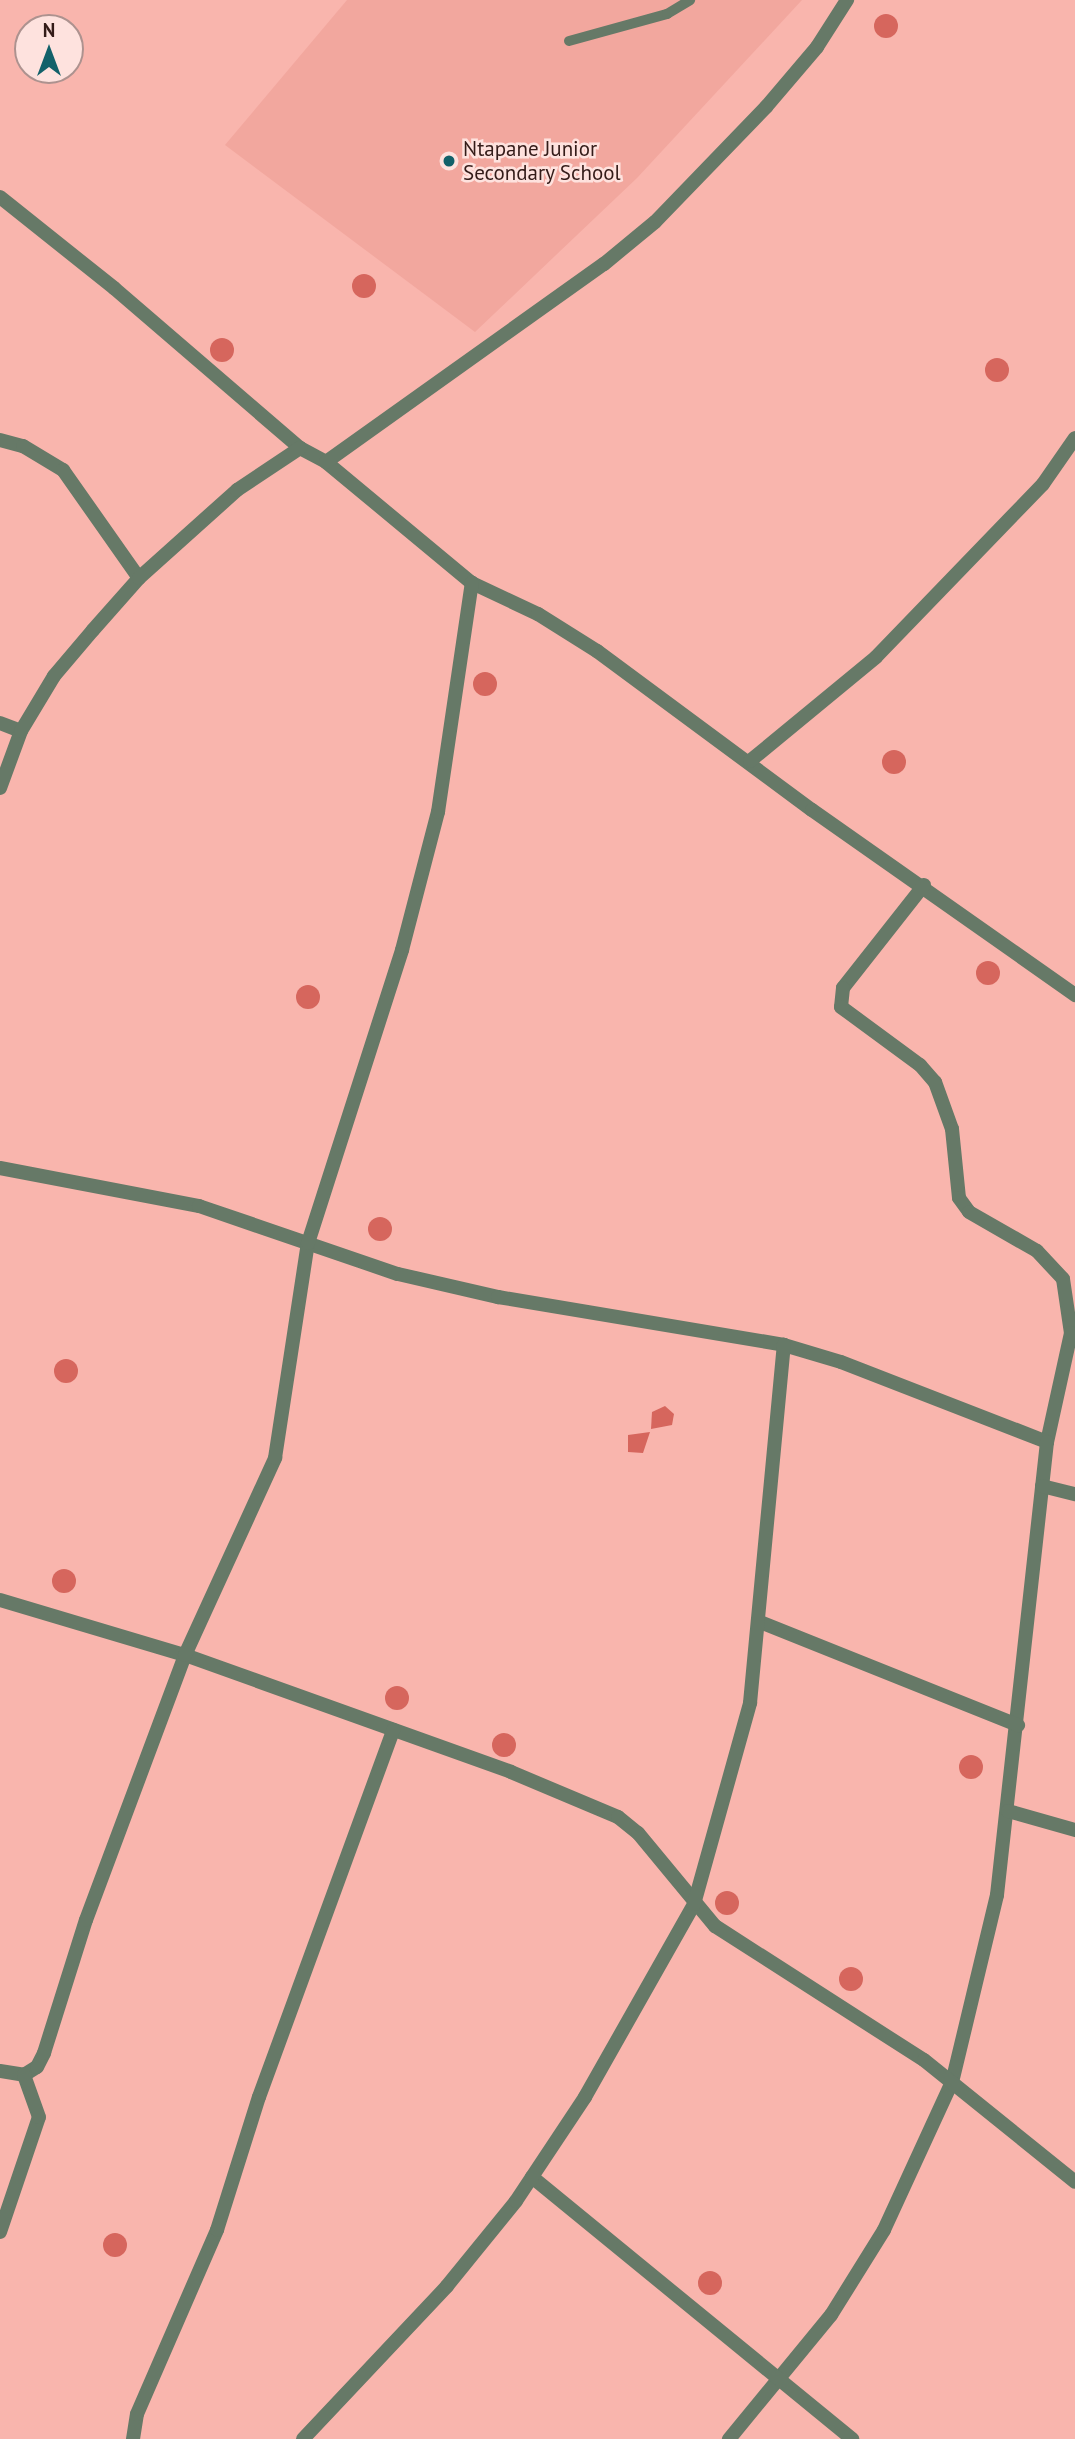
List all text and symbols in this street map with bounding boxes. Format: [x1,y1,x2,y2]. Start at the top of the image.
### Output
north arrow [14,14,84,84]
text: N [43,18,55,42]
place label: Ntapane Junior Secondary School [463,136,621,186]
marker: Ntapane Junior Secondary School [441,153,457,169]

